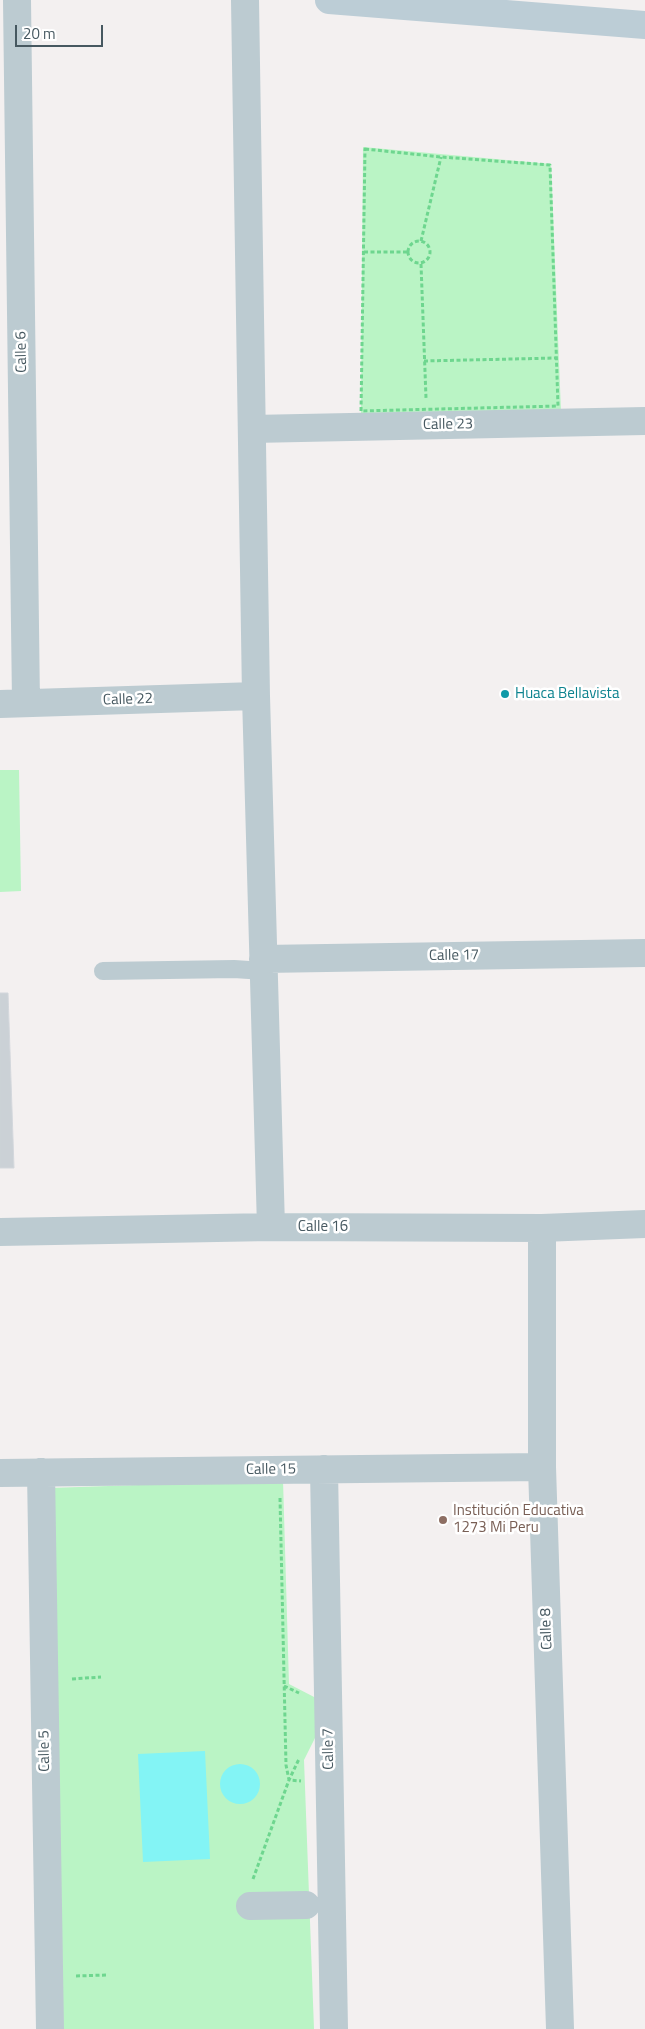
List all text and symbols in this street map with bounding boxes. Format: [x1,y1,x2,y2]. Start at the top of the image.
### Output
scale bar [18,15,105,47]
text: 20 m [23,22,56,45]
street label: Calle 6 [13,331,31,373]
street label: Calle 23 [423,416,473,434]
place label: Huaca Bellavista [515,685,619,703]
marker: Huaca Bellavista [499,688,511,700]
street label: Calle 22 [103,690,153,710]
street label: Calle 17 [429,947,479,965]
street label: Calle 16 [298,1218,348,1236]
street label: Calle 15 [246,1461,296,1479]
place label: Institución Educativa 1273 Mi Peru [453,1502,584,1537]
marker: Institución Educativa 1273 Mi Peru [437,1514,449,1526]
street label: Calle 8 [537,1608,557,1650]
street label: Calle 7 [320,1728,338,1770]
street label: Calle 5 [36,1730,54,1772]

